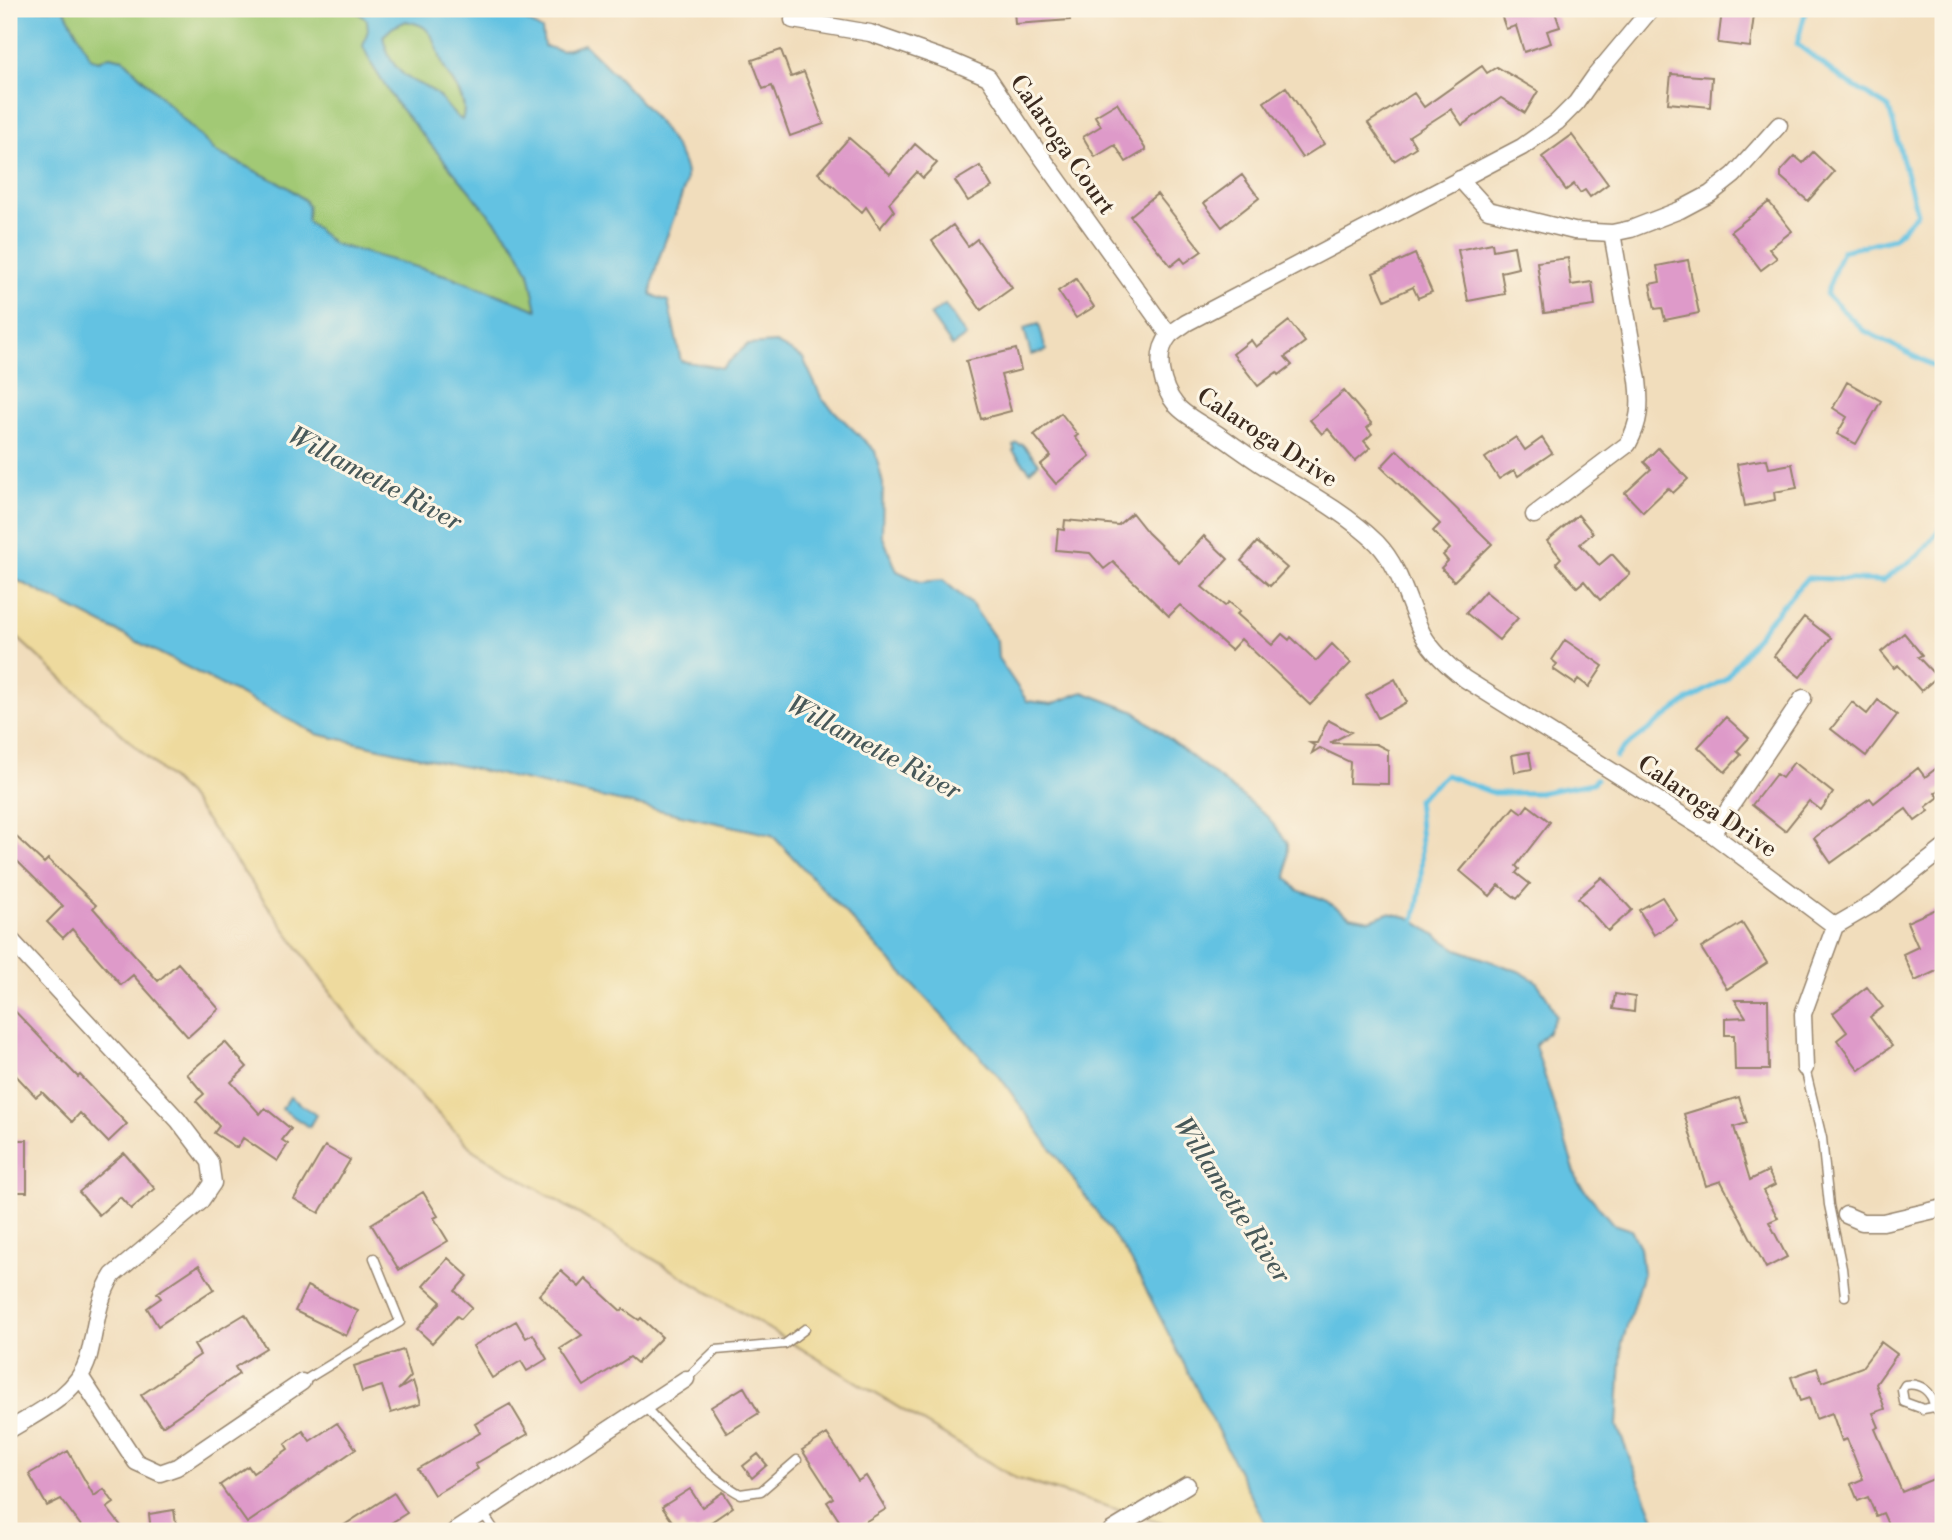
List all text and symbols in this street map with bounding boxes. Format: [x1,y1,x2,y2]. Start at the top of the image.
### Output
street label: Calaroga Court [1003,69,1122,221]
street label: Calaroga Drive [1191,381,1343,495]
water label: Willamette River [283,420,468,539]
water label: Willamette River [782,689,967,808]
street label: Calaroga Drive [1631,749,1783,865]
water label: Willamette River [1166,1111,1298,1290]

